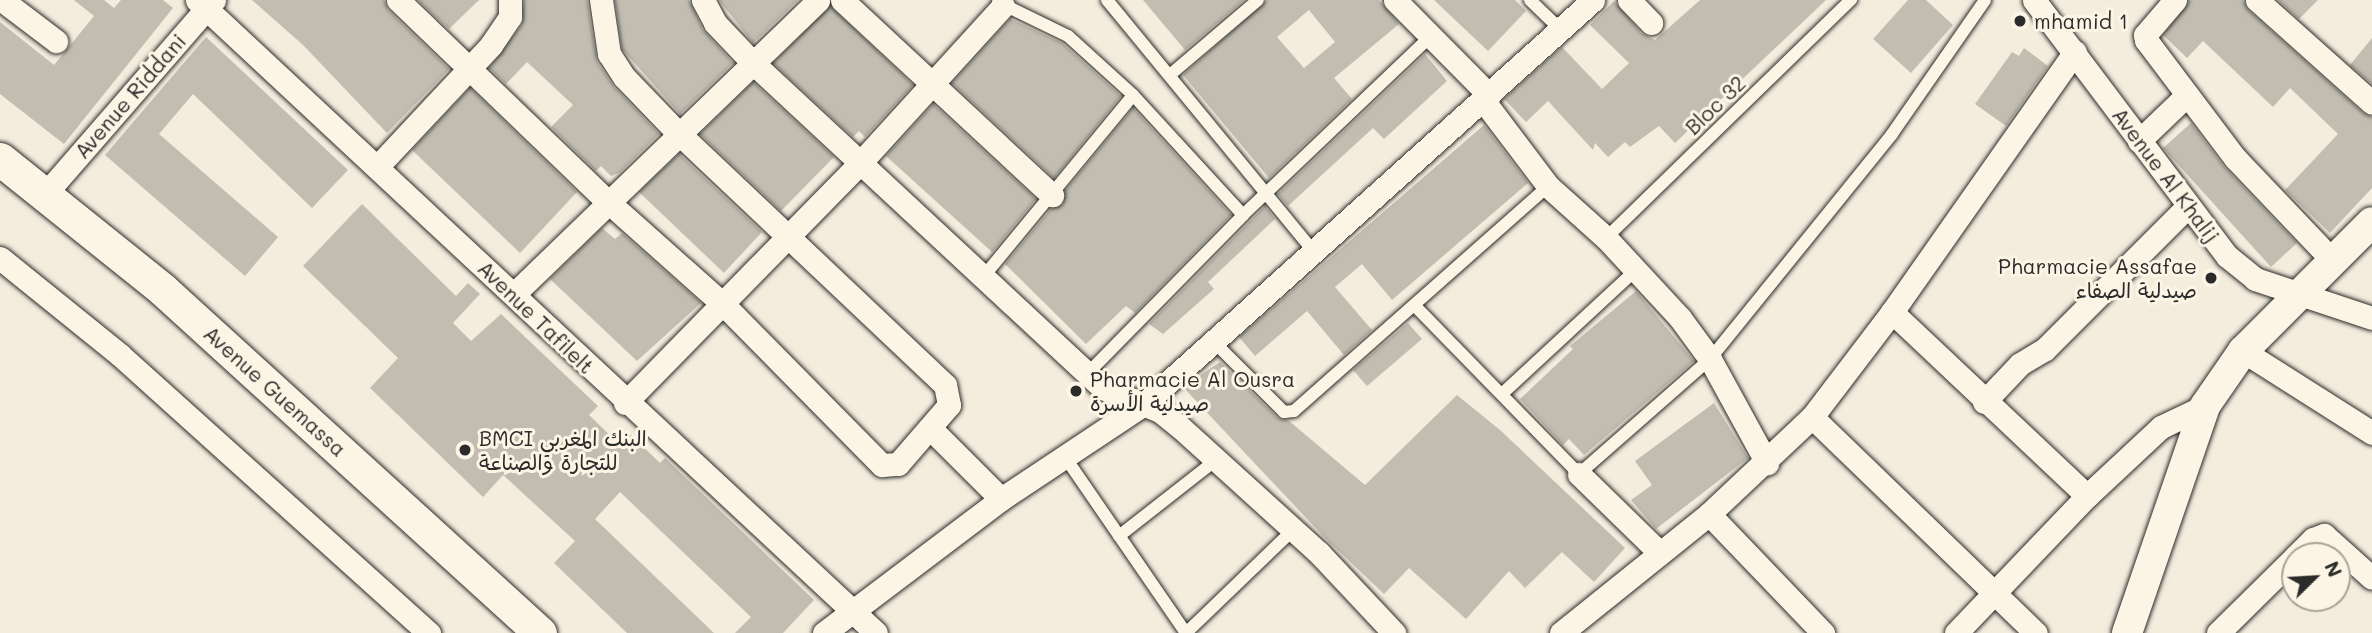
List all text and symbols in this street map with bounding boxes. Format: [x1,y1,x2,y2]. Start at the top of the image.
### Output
place label: mhamid 1 [2034,8,2128,34]
marker: mhamid 1 [2012,13,2028,29]
street label: Avenue Riddani [69,28,191,164]
street label: Bloc 32 [1680,70,1750,140]
street label: Avenue Al Khalij [2107,103,2225,247]
place label: Pharmacie Assafae صيدلية الصفاء [1998,253,2197,303]
street label: Avenue Tafilelt [473,255,599,379]
marker: Pharmacie Assafae صيدلية الصفاء [2203,270,2219,286]
street label: Avenue Guemassa [199,320,351,462]
place label: Pharmacie Al Ousra صيدلية الأسرة [1090,366,1295,416]
marker: Pharmacie Al Ousra صيدلية الأسرة [1068,383,1084,399]
place label: BMCI البنك المغربي للتجارة والصناعة [479,425,647,475]
marker: BMCI البنك المغربي للتجارة والصناعة [457,442,473,458]
north arrow [2281,542,2351,612]
text: N [2319,557,2348,581]

